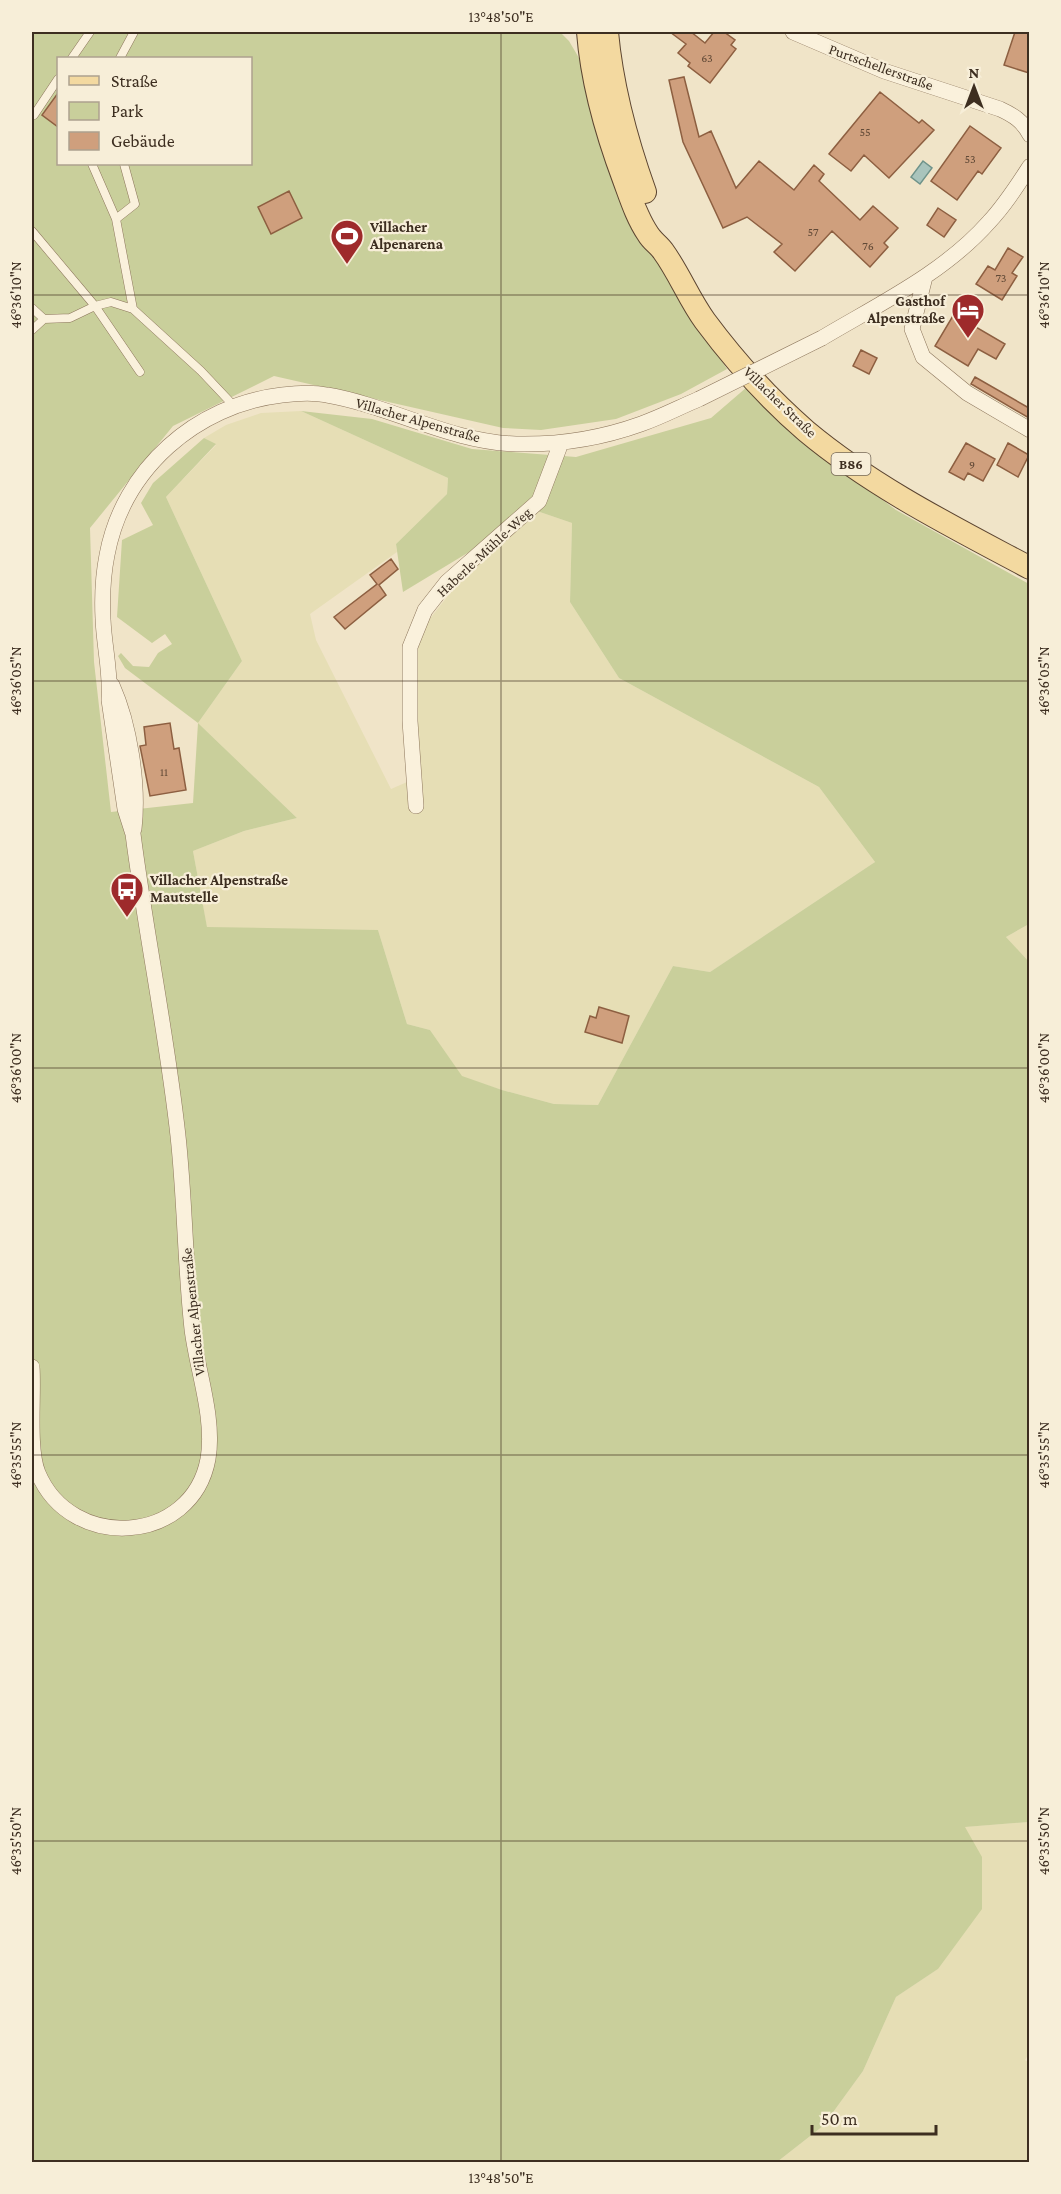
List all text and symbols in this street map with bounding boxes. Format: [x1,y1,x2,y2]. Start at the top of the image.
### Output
text: 13°48'50"E [469,9,533,25]
street label: Purtschellerstraße [827,41,936,93]
house number: 63 [701,51,713,65]
legend [57,57,252,165]
north arrow [944,57,1004,117]
text: N [969,64,980,81]
text: Straße [111,71,158,91]
text: Park [111,101,143,121]
house number: 55 [859,125,871,139]
text: Gebäude [111,131,175,151]
house number: 53 [964,152,976,166]
sports icon: Villacher Alpenarena [329,218,365,265]
place label: Villacher Alpenarena [369,219,444,252]
house number: 57 [808,225,819,239]
house number: 76 [862,239,874,253]
text: 46°36'10"N [8,261,24,329]
text: 46°36'10"N [1036,261,1052,329]
house number: 73 [995,271,1007,285]
hotel icon: Gasthof Alpenstraße [950,292,986,339]
place label: Gasthof Alpenstraße [866,293,946,326]
street label: Villacher Straße [740,363,820,441]
street label: Villacher Alpenstraße [354,395,482,447]
road number: B86 [832,453,870,475]
house number: 9 [969,458,975,472]
street label: Haberle-Mühle-Weg [433,504,535,601]
text: 46°36'05"N [8,646,24,716]
text: 46°36'05"N [1036,646,1052,716]
house number: 11 [160,765,168,779]
bus stop icon: Villacher Alpenstraße Mautstelle [109,871,145,918]
place label: Villacher Alpenstraße Mautstelle [149,872,288,905]
text: 46°36'00"N [8,1033,24,1103]
text: 46°36'00"N [1036,1033,1052,1103]
street label: Villacher Alpenstraße [178,1247,209,1377]
text: 46°35'55"N [8,1421,24,1488]
text: 46°35'55"N [1036,1421,1052,1488]
text: 46°35'50"N [8,1807,24,1875]
text: 46°35'50"N [1036,1807,1052,1875]
scale bar [812,2098,936,2136]
text: 50 m [821,2109,858,2129]
text: 13°48'50"E [469,2170,533,2186]

